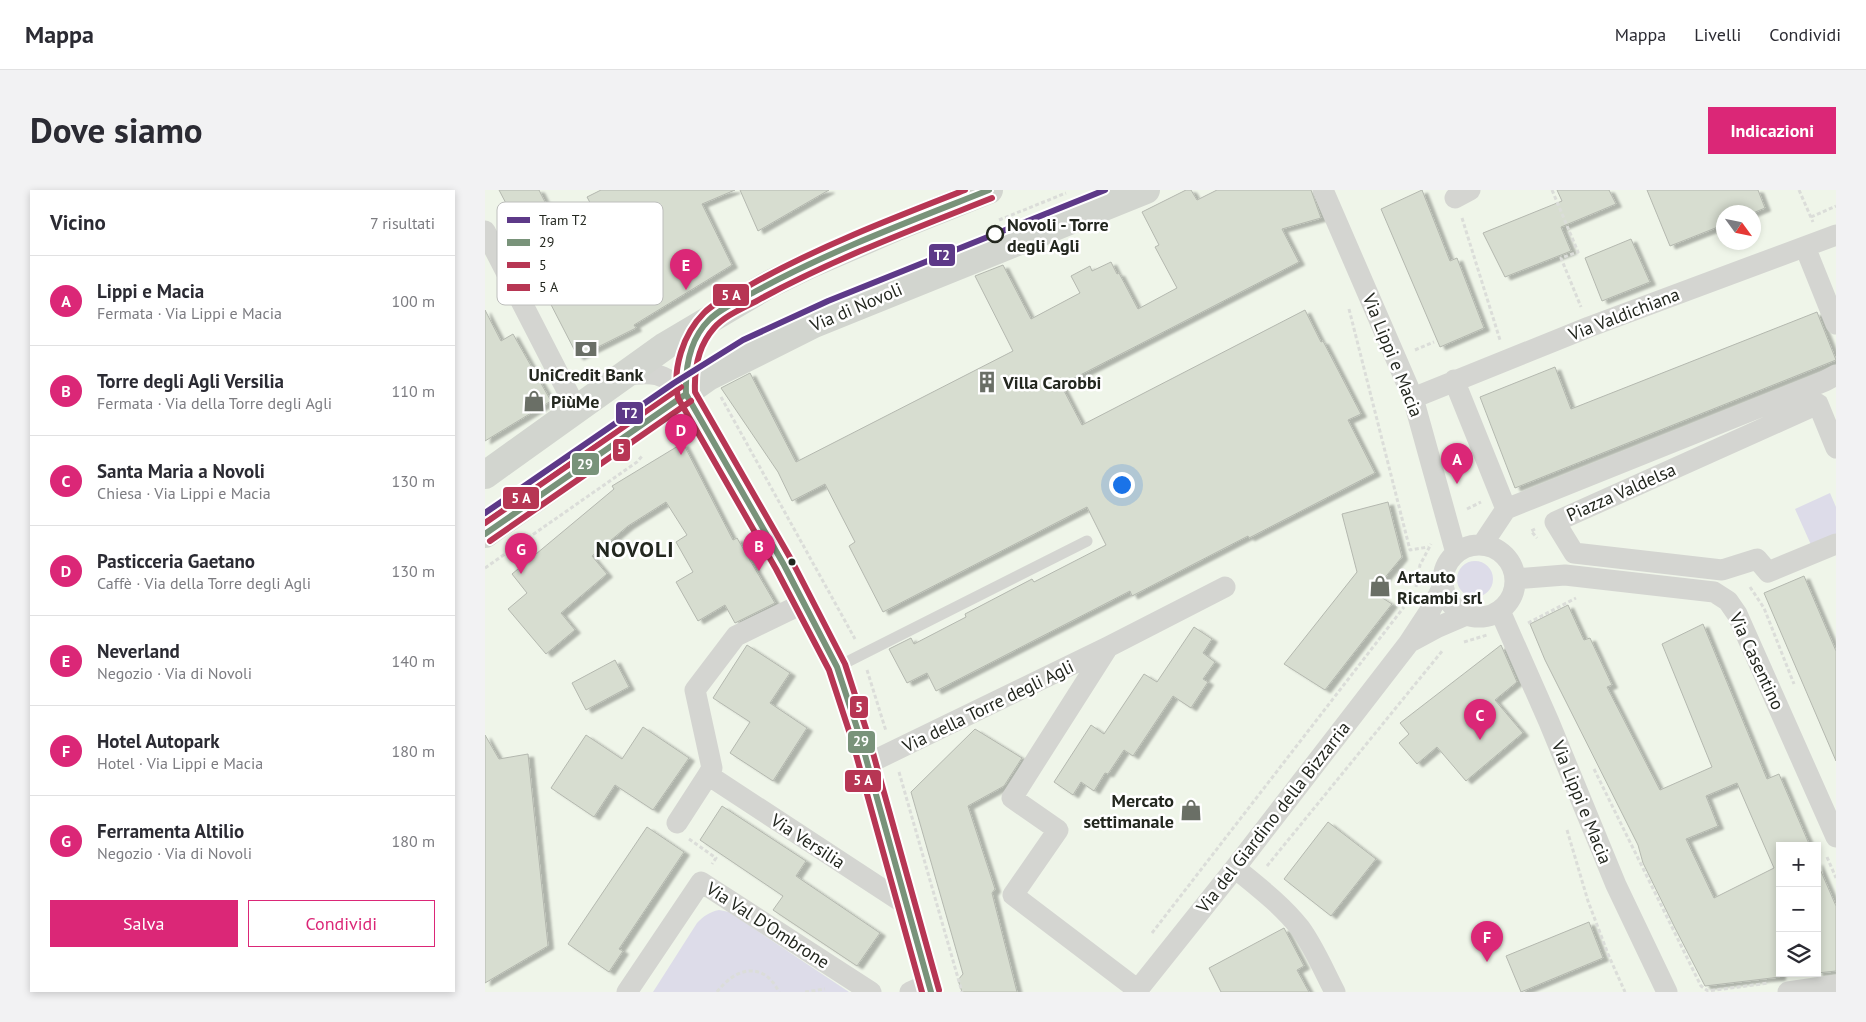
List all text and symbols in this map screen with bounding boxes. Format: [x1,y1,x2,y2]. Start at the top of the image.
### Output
text: Mappa [25,19,94,50]
text: Mappa [1615,23,1666,46]
text: Livelli [1694,23,1741,46]
text: Condividi [1769,23,1841,46]
text: Dove siamo [30,107,203,153]
button: Indicazioni [1708,107,1836,154]
legend [497,202,663,305]
north arrow [1716,205,1761,250]
text: Vicino [50,209,106,236]
text: Tram T2 [539,211,587,229]
text: 7 risultati [370,213,435,233]
place label: Novoli - Torre degli Agli [1007,213,1109,257]
marker: Novoli - Torre degli Agli [986,225,1004,243]
text: 29 [539,233,554,251]
line badge: T2 [928,243,956,267]
text: T2 [934,246,950,264]
pin: E [670,249,702,290]
text: 5 [539,256,547,274]
street label: Via di Novoli [806,277,906,337]
text: 5 A [539,278,559,296]
text: Lippi e Macia [97,279,204,303]
street label: Via Valdichiana [1564,282,1683,346]
line badge: 5 A [712,283,750,307]
text: 5 A [721,286,741,304]
street label: Via Lippi e Macia [1357,289,1428,420]
text: A [61,291,71,311]
text: 100 m [392,291,435,311]
text: Fermata · Via Lippi e Macia [97,303,282,323]
bank icon: UniCredit Bank [573,336,599,362]
place label: UniCredit Bank [529,363,644,386]
text: Torre degli Agli Versilia [97,369,284,393]
building icon: Villa Carobbi [974,369,1000,395]
place label: Villa Carobbi [1002,371,1101,394]
text: B [61,381,71,401]
text: 110 m [392,381,435,401]
shop icon: PiùMe [521,388,547,414]
place label: PiùMe [551,390,599,413]
text: Fermata · Via della Torre degli Agli [97,393,332,413]
line badge: T2 [615,401,644,425]
text: T2 [622,404,638,422]
pin: D [665,414,697,455]
line badge: 5 [612,438,631,462]
text: 5 [617,440,625,458]
pin: A [1441,443,1473,484]
line badge: 29 [571,452,600,476]
text: 29 [577,455,593,473]
street label: Piazza Valdelsa [1563,458,1679,526]
text: Santa Maria a Novoli [97,459,265,483]
text: C [62,471,70,491]
text: 130 m [392,471,435,491]
your location [1109,472,1135,498]
text: Chiesa · Via Lippi e Macia [97,483,271,503]
line badge: 5 A [502,486,540,510]
text: 5 A [511,489,531,507]
pin: B [743,530,775,571]
pin: G [505,533,537,574]
district label: NOVOLI [595,535,675,563]
text: Pasticceria Gaetano [97,549,255,573]
unlabelled marker [787,557,797,567]
text: D [61,561,71,581]
text: 130 m [392,561,435,581]
place label: Artauto Ricambi srl [1397,565,1483,609]
text: Caffè · Via della Torre degli Agli [97,573,311,593]
shop icon: Artauto Ricambi srl [1367,573,1393,599]
street label: Via Casentino [1724,608,1790,713]
text: Neverland [97,639,180,663]
text: E [62,651,70,671]
text: 140 m [392,651,435,671]
street label: Via della Torre degli Agli [898,655,1077,758]
text: Negozio · Via di Novoli [97,663,252,683]
line badge: 5 [849,695,869,719]
text: 5 [855,698,863,716]
pin: C [1464,699,1496,740]
street label: Via del Giardino della Bizzarria [1190,717,1355,918]
text: Hotel Autopark [97,729,220,753]
line badge: 29 [847,730,876,754]
text: 29 [853,732,869,750]
street label: Via Lippi e Macia [1546,736,1617,867]
text: F [62,741,70,761]
text: 180 m [392,741,435,761]
text: Hotel · Via Lippi e Macia [97,753,263,773]
line badge: 5 A [844,769,882,793]
text: 5 A [853,771,873,789]
place label: Mercato settimanale [1083,789,1174,833]
shop icon: Mercato settimanale [1178,797,1204,823]
street label: Via Versilia [766,808,850,874]
text: Ferramenta Altilio [97,819,244,843]
text: G [61,831,71,851]
text: 180 m [392,831,435,851]
map controls [1776,842,1821,977]
button: + [1776,842,1821,887]
text: Negozio · Via di Novoli [97,843,252,863]
street label: Via Val D'Ombrone [701,876,834,973]
button: − [1776,887,1821,932]
button: Salva [50,900,238,947]
button: Condividi [248,900,435,947]
pin: F [1471,921,1503,962]
button: layers [1776,932,1821,977]

